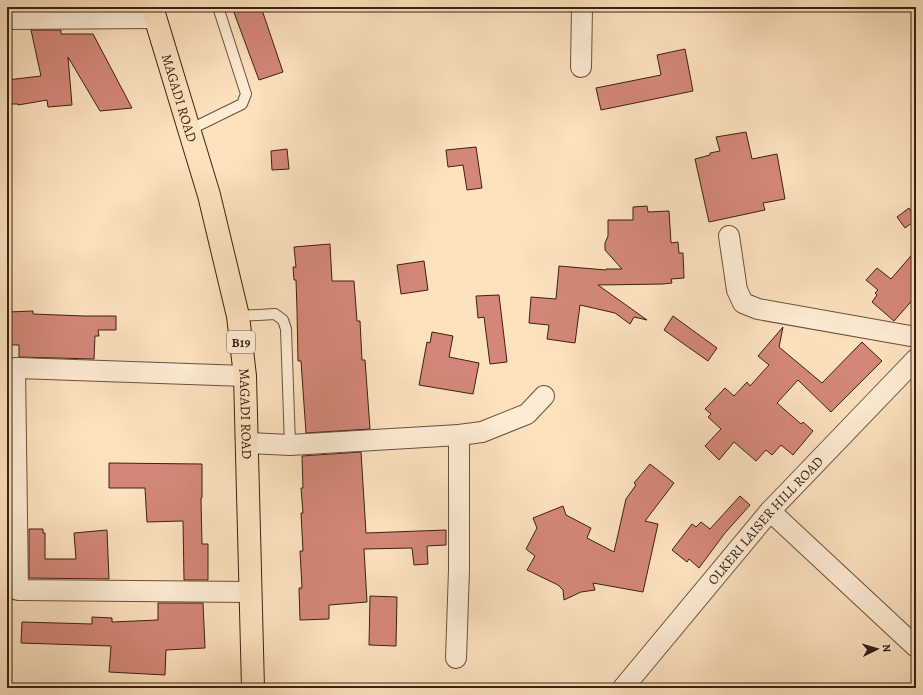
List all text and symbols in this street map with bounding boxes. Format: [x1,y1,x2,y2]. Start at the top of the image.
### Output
street label: MAGADI ROAD [157,52,201,145]
road number: B19 [227,331,255,353]
street label: MAGADI ROAD [234,367,256,460]
street label: OLKERI LAISER HILL ROAD [704,452,828,589]
north arrow [857,629,897,669]
text: N [879,644,894,653]

